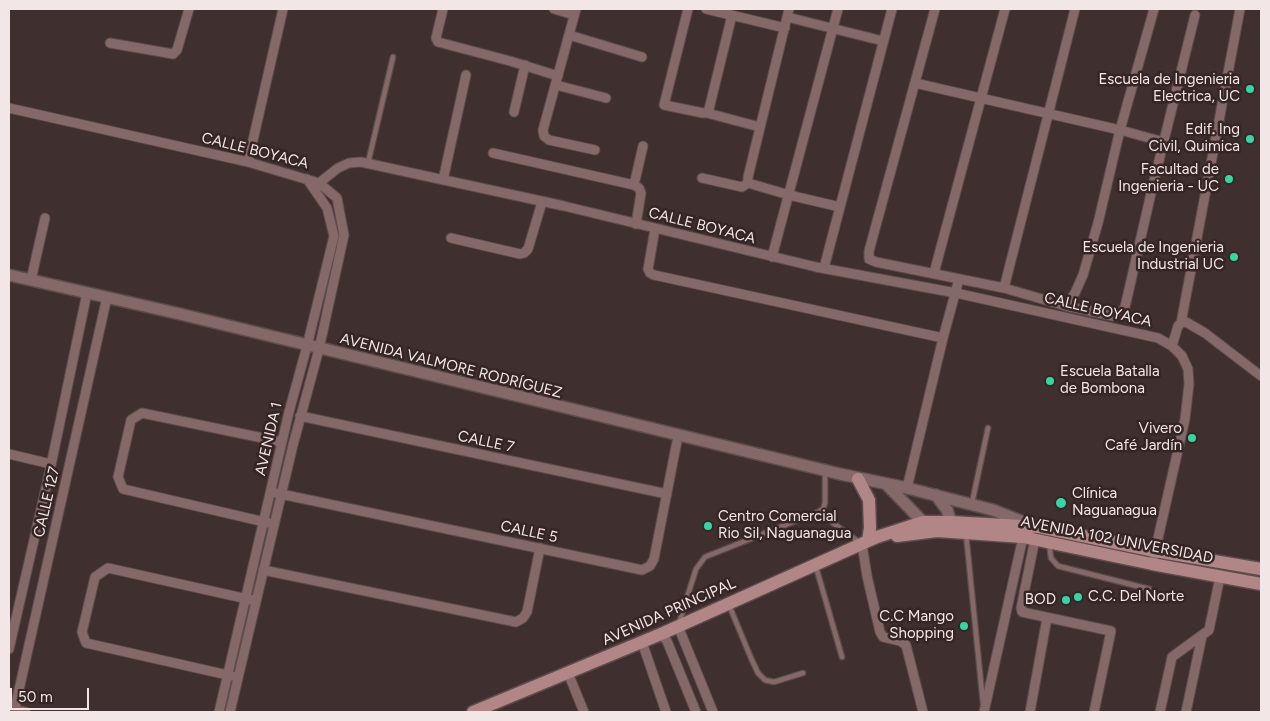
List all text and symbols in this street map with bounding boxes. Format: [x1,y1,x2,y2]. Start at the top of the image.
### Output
place label: Escuela de Ingenieria Electrica, UC [1098,71,1240,106]
marker: Escuela de Ingenieria Electrica, UC [1244,83,1256,95]
place label: Edif. Ing Civil, Quimica [1148,121,1240,156]
street label: CALLE BOYACA [200,129,310,173]
marker: Edif. Ing Civil, Quimica [1244,133,1256,145]
place label: Facultad de Ingenieria - UC [1118,161,1219,196]
marker: Facultad de Ingenieria - UC [1223,173,1235,185]
street label: CALLE BOYACA [647,204,757,248]
place label: Escuela de Ingenieria Industrial UC [1082,239,1224,274]
marker: Escuela de Ingenieria Industrial UC [1228,251,1240,263]
street label: CALLE BOYACA [1043,289,1153,331]
street label: AVENIDA VALMORE RODRÍGUEZ [338,330,564,402]
place label: Escuela Batalla de Bombona [1060,363,1160,398]
marker: Escuela Batalla de Bombona [1044,375,1056,387]
street label: AVENIDA 1 [252,401,286,477]
place label: Vivero Café Jardín [1105,420,1182,455]
street label: CALLE 7 [456,427,516,457]
marker: Vivero Café Jardín [1186,432,1198,444]
street label: CALLE 127 [30,465,64,539]
place label: Clínica Naguanagua [1072,485,1157,520]
marker: Clínica Naguanagua [1054,496,1068,510]
place label: Centro Comercial Rio Sil, Naguanagua [718,508,851,543]
street label: AVENIDA 102 UNIVERSIDAD [1019,513,1215,567]
street label: CALLE 5 [499,517,559,547]
marker: Centro Comercial Rio Sil, Naguanagua [702,520,714,532]
street label: AVENIDA PRINCIPAL [600,575,738,649]
place label: C.C. Del Norte [1088,588,1184,606]
place label: BOD [1025,591,1056,609]
marker: C.C. Del Norte [1072,591,1084,603]
marker: BOD [1060,594,1072,606]
place label: C.C Mango Shopping [879,608,954,643]
marker: C.C Mango Shopping [958,620,970,632]
scale bar [12,678,91,710]
text: 50 m [18,688,53,706]

